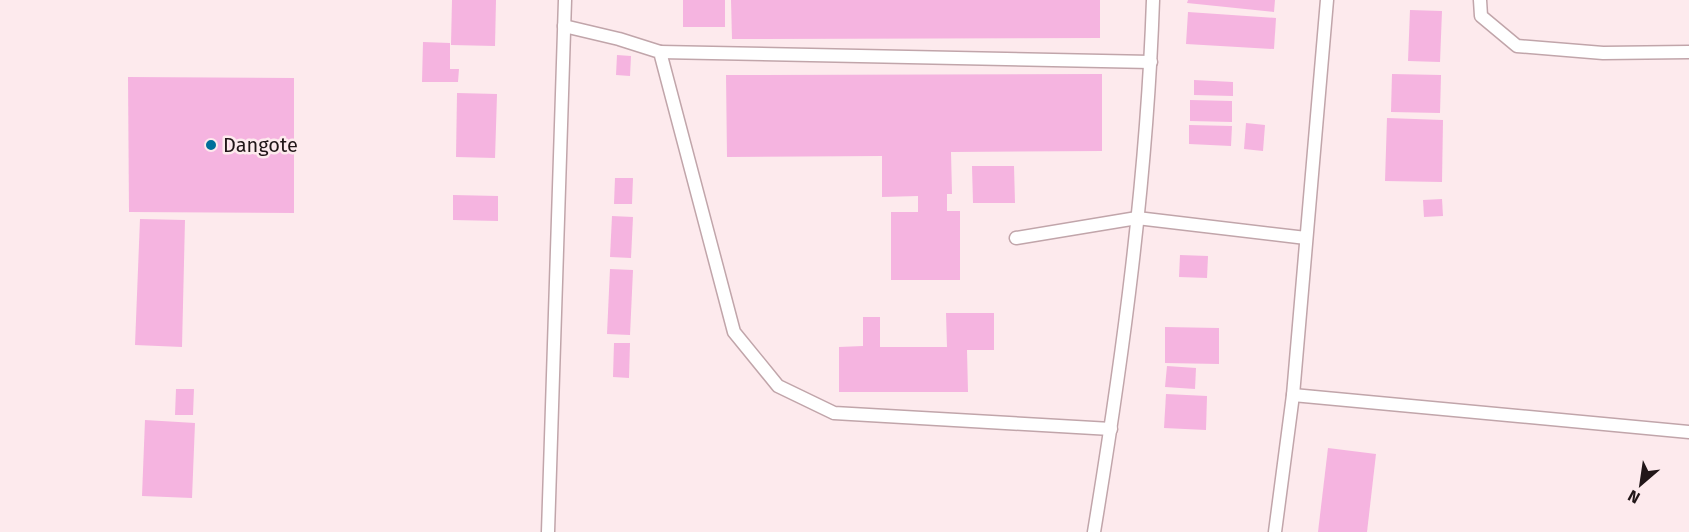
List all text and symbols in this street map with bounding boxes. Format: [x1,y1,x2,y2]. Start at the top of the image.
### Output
place label: Dangote [223,133,298,157]
marker: Dangote [204,138,218,152]
north arrow [1611,454,1671,514]
text: N [1625,486,1643,508]

